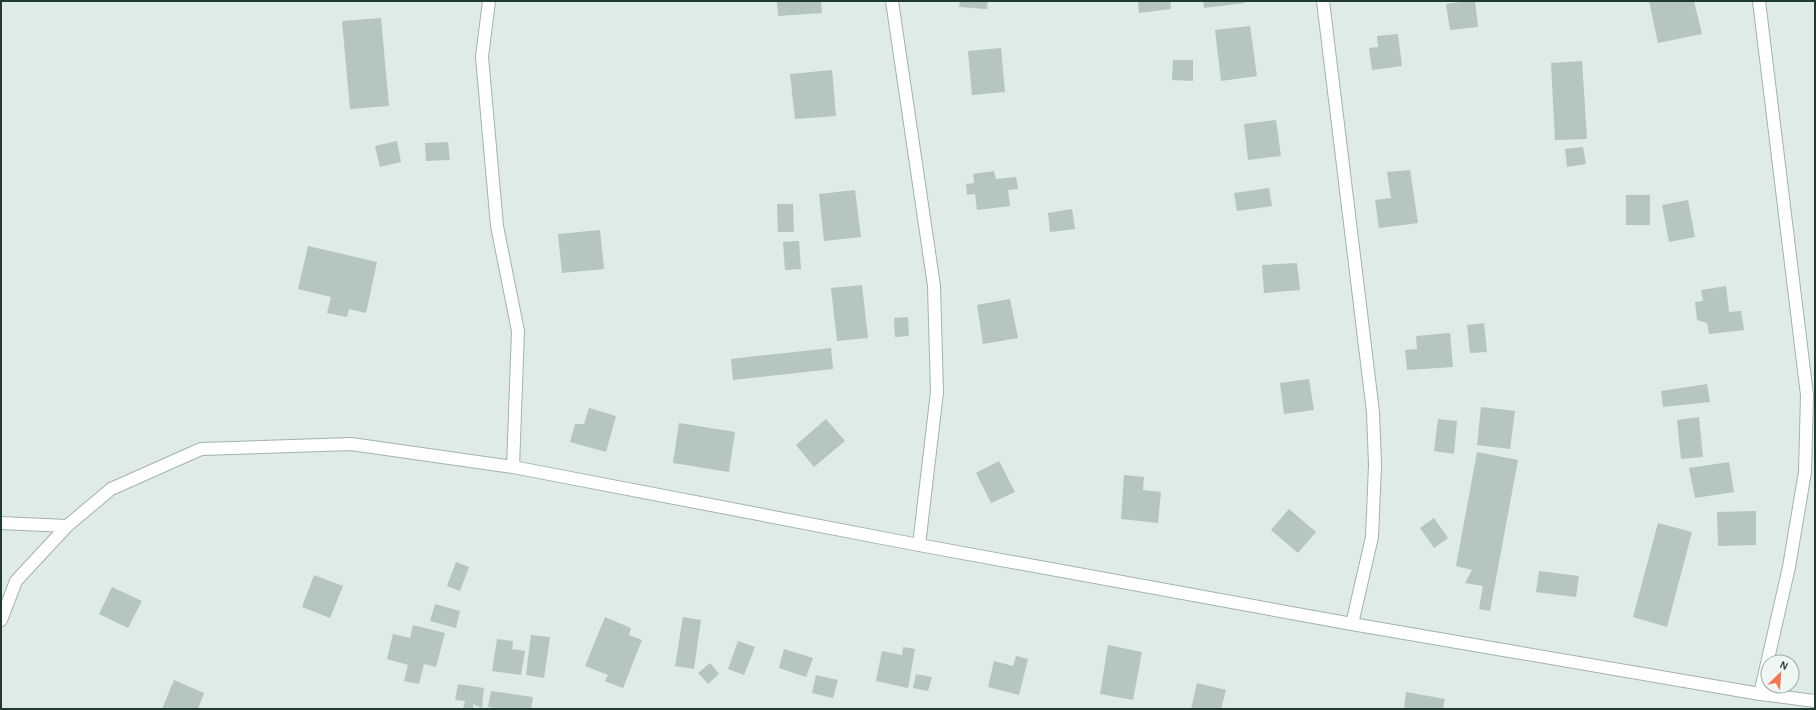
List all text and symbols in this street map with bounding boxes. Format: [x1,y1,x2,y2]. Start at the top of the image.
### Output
north arrow [1760,654,1800,694]
text: N [1778,659,1790,672]

